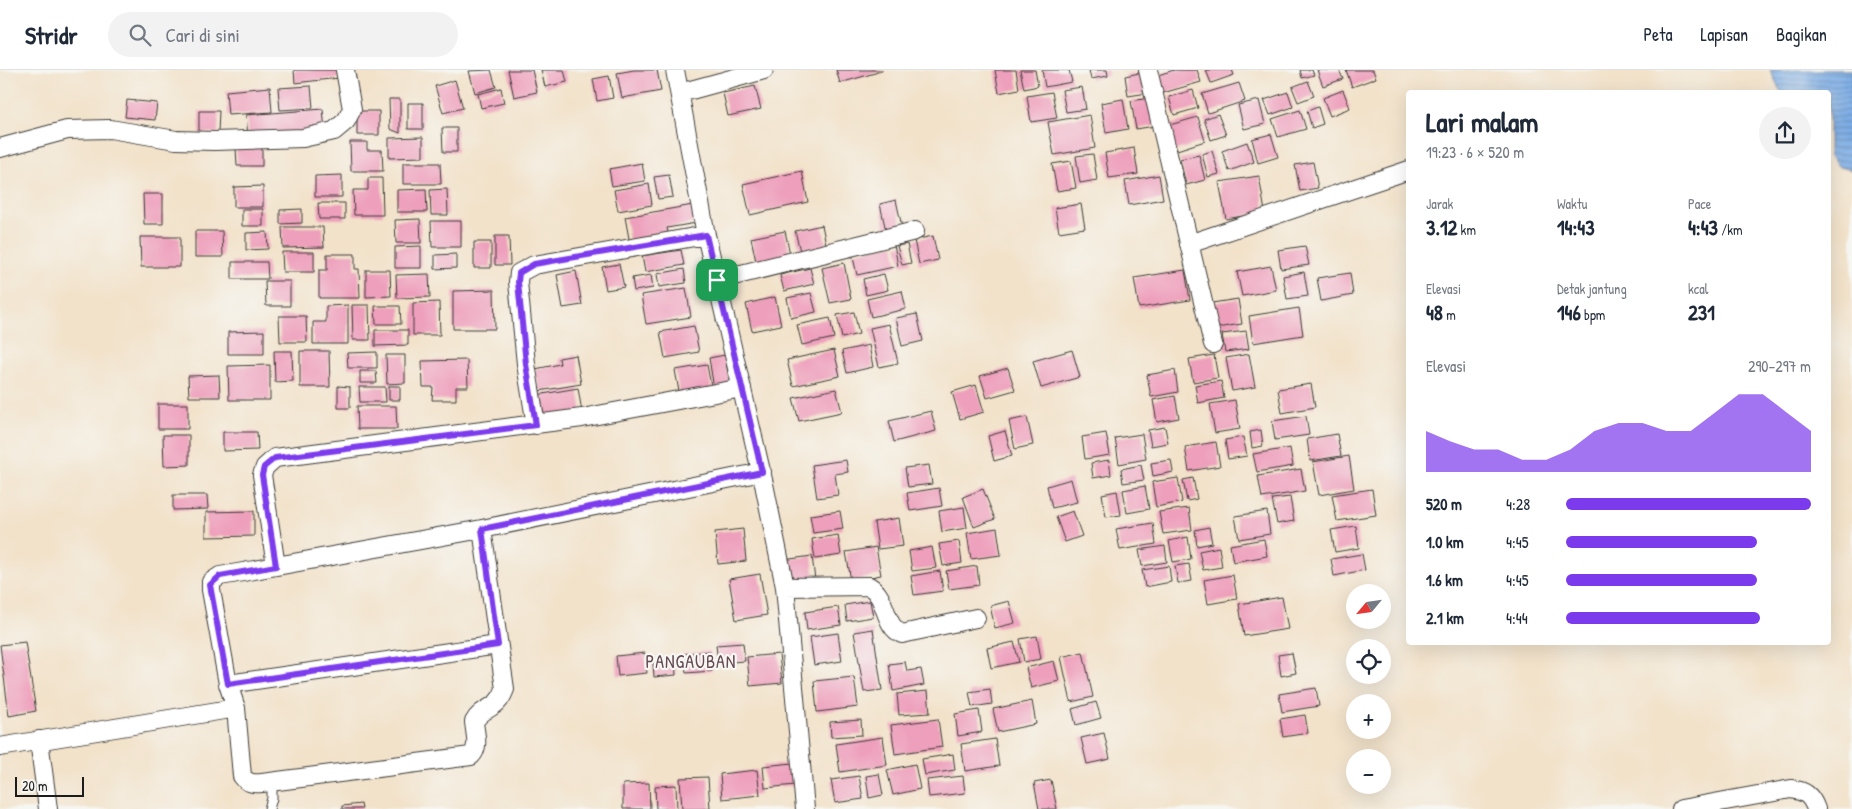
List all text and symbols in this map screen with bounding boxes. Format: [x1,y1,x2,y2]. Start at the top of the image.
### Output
search box [108,12,458,57]
text: Stridr [25,19,78,51]
icon: search [126,21,154,49]
text: Cari di sini [166,22,240,48]
text: Peta [1643,22,1672,47]
text: Lapisan [1700,22,1748,47]
text: Bagikan [1776,22,1827,47]
text: Lari malam [1426,103,1538,141]
button: share [1759,107,1811,159]
text: 19:23 · 6 × 520 m [1426,141,1524,163]
text: Jarak [1426,194,1453,213]
text: Waktu [1557,194,1587,213]
text: Pace [1688,194,1711,213]
text: 3.12 [1426,213,1457,242]
text: 14:43 [1557,213,1595,242]
text: 4:43 [1688,213,1718,242]
text: km [1457,220,1476,239]
text: /km [1718,220,1743,239]
pin [696,259,738,301]
icon: arrive [703,266,731,294]
text: Elevasi [1426,279,1461,298]
text: Detak jantung [1557,279,1627,298]
text: kcal [1688,279,1708,298]
text: 48 [1426,298,1443,327]
text: 146 [1557,298,1581,327]
text: 231 [1688,298,1715,327]
text: m [1443,305,1456,324]
text: bpm [1581,305,1605,324]
text: Elevasi [1426,355,1466,377]
text: 290–297 m [1748,355,1811,377]
text: 520 m [1426,493,1462,515]
text: 4:28 [1506,493,1530,515]
text: 1.0 km [1426,531,1464,553]
text: 4:45 [1506,531,1528,553]
text: 1.6 km [1426,569,1463,591]
text: 4:45 [1506,569,1528,591]
north arrow [1346,584,1391,629]
map controls [1346,584,1391,794]
text: 2.1 km [1426,607,1464,629]
text: 4:44 [1506,607,1528,629]
button: locate [1346,639,1391,684]
district label: PANGAUBAN [646,649,736,674]
button: + [1346,694,1391,739]
button: − [1346,749,1391,794]
scale bar [15,774,84,797]
text: 20 m [22,776,48,795]

